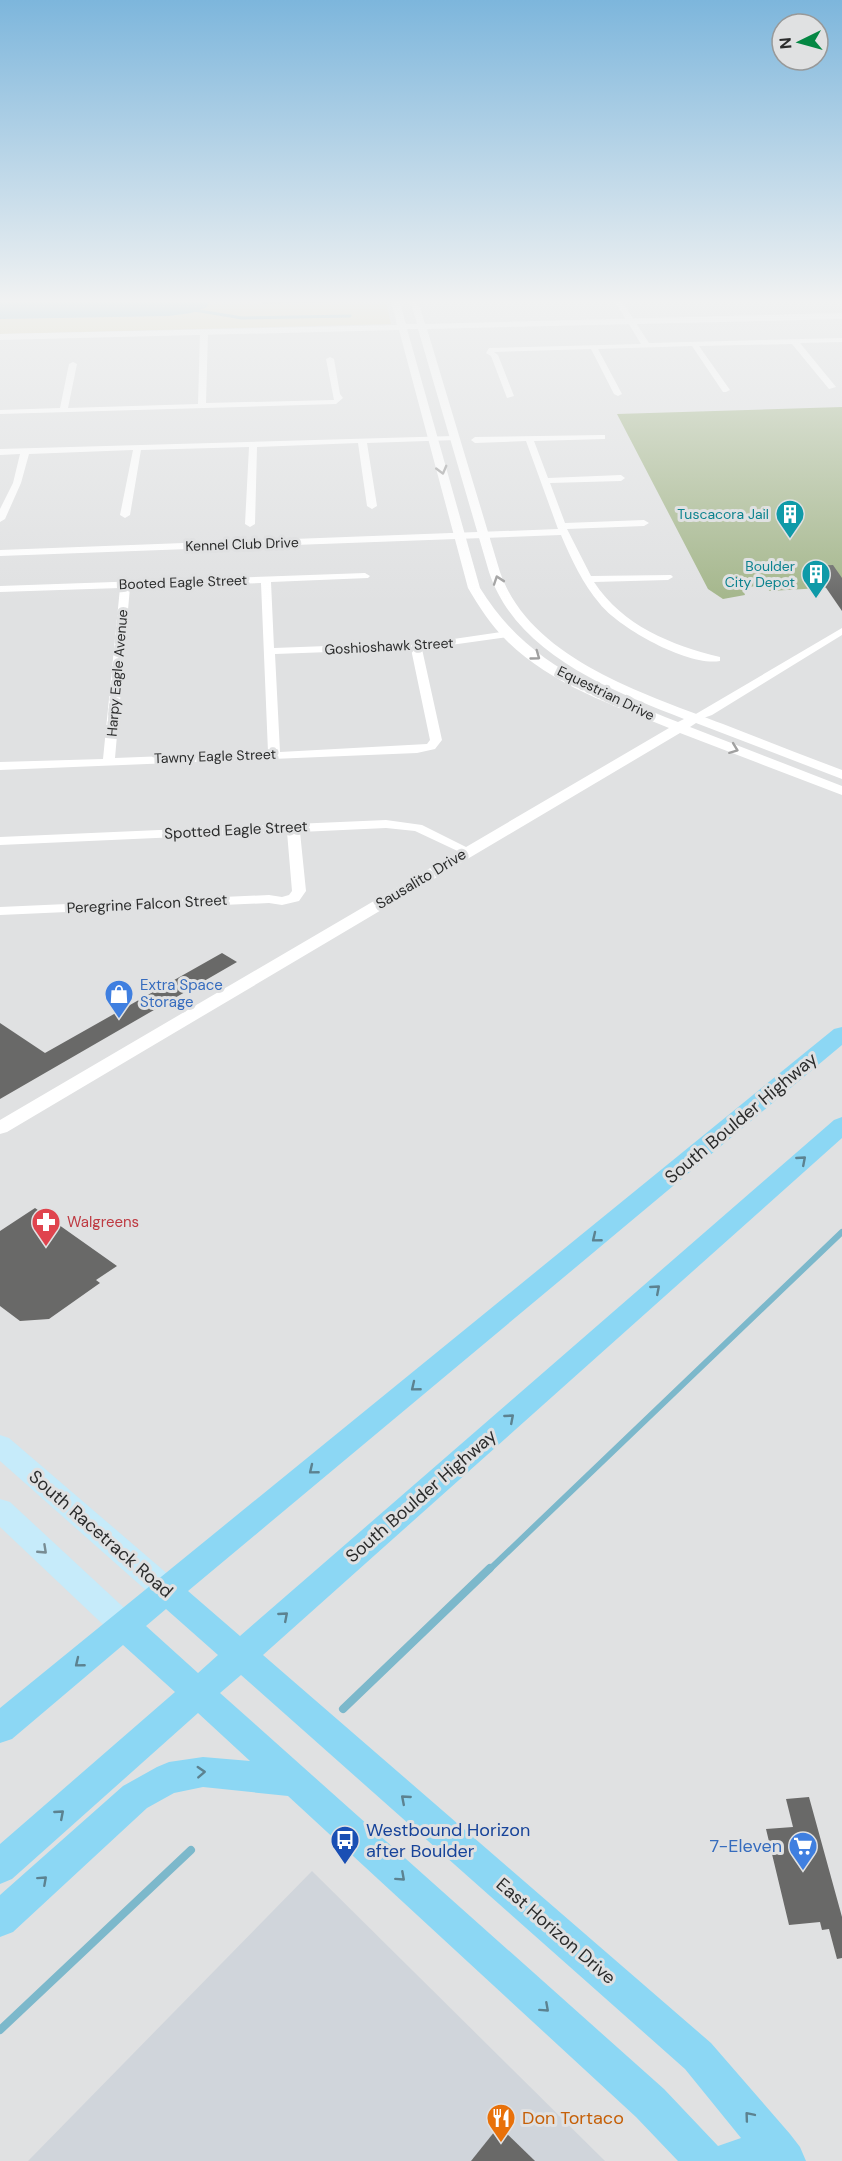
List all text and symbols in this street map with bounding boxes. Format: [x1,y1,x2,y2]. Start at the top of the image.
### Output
north arrow [770,12,830,72]
text: N [775,37,797,50]
one-way arrow [434,465,447,475]
building icon: Tuscacora Jail [774,498,806,540]
place label: Tuscacora Jail [677,505,769,523]
street label: Kennel Club Drive [185,533,299,555]
place label: Boulder City Depot [725,557,795,591]
building icon: Boulder City Depot [800,558,832,600]
street label: Booted Eagle Street [119,571,247,593]
one-way arrow [493,575,505,586]
street label: Harpy Eagle Avenue [102,609,132,737]
street label: Goshioshawk Street [324,634,454,658]
one-way arrow [529,649,540,660]
street label: Equestrian Drive [554,662,658,724]
one-way arrow [727,742,738,754]
street label: Tawny Eagle Street [154,745,276,767]
street label: Spotted Eagle Street [164,816,308,844]
street label: Sausalito Drive [372,844,470,914]
street label: Peregrine Falcon Street [66,890,228,918]
place label: Extra Space Storage [140,975,223,1012]
shop icon: Extra Space Storage [103,978,135,1020]
street label: South Boulder Highway [660,1047,822,1189]
one-way arrow [795,1156,806,1167]
pharmacy icon: Walgreens [30,1206,62,1248]
place label: Walgreens [67,1212,139,1232]
one-way arrow [592,1231,603,1242]
one-way arrow [649,1285,660,1296]
one-way arrow [411,1379,422,1390]
one-way arrow [503,1414,513,1425]
street label: South Boulder Highway [341,1424,501,1568]
one-way arrow [309,1463,320,1474]
street label: South Racetrack Road [24,1465,178,1603]
one-way arrow [36,1543,47,1554]
one-way arrow [278,1612,288,1623]
one-way arrow [75,1655,86,1666]
one-way arrow [197,1766,206,1779]
one-way arrow [401,1796,412,1807]
one-way arrow [53,1810,63,1821]
place label: Westbound Horizon after Boulder [366,1818,530,1863]
bus stop icon: Westbound Horizon after Boulder [329,1824,361,1866]
supermarket icon: 7-Eleven [787,1830,819,1872]
place label: 7-Eleven [710,1834,782,1858]
one-way arrow [394,1870,405,1881]
street label: East Horizon Drive [491,1872,621,1990]
one-way arrow [37,1876,47,1887]
one-way arrow [538,2001,549,2012]
restaurant icon: Don Tortaco [485,2102,517,2144]
place label: Don Tortaco [522,2106,624,2130]
one-way arrow [745,2112,756,2123]

